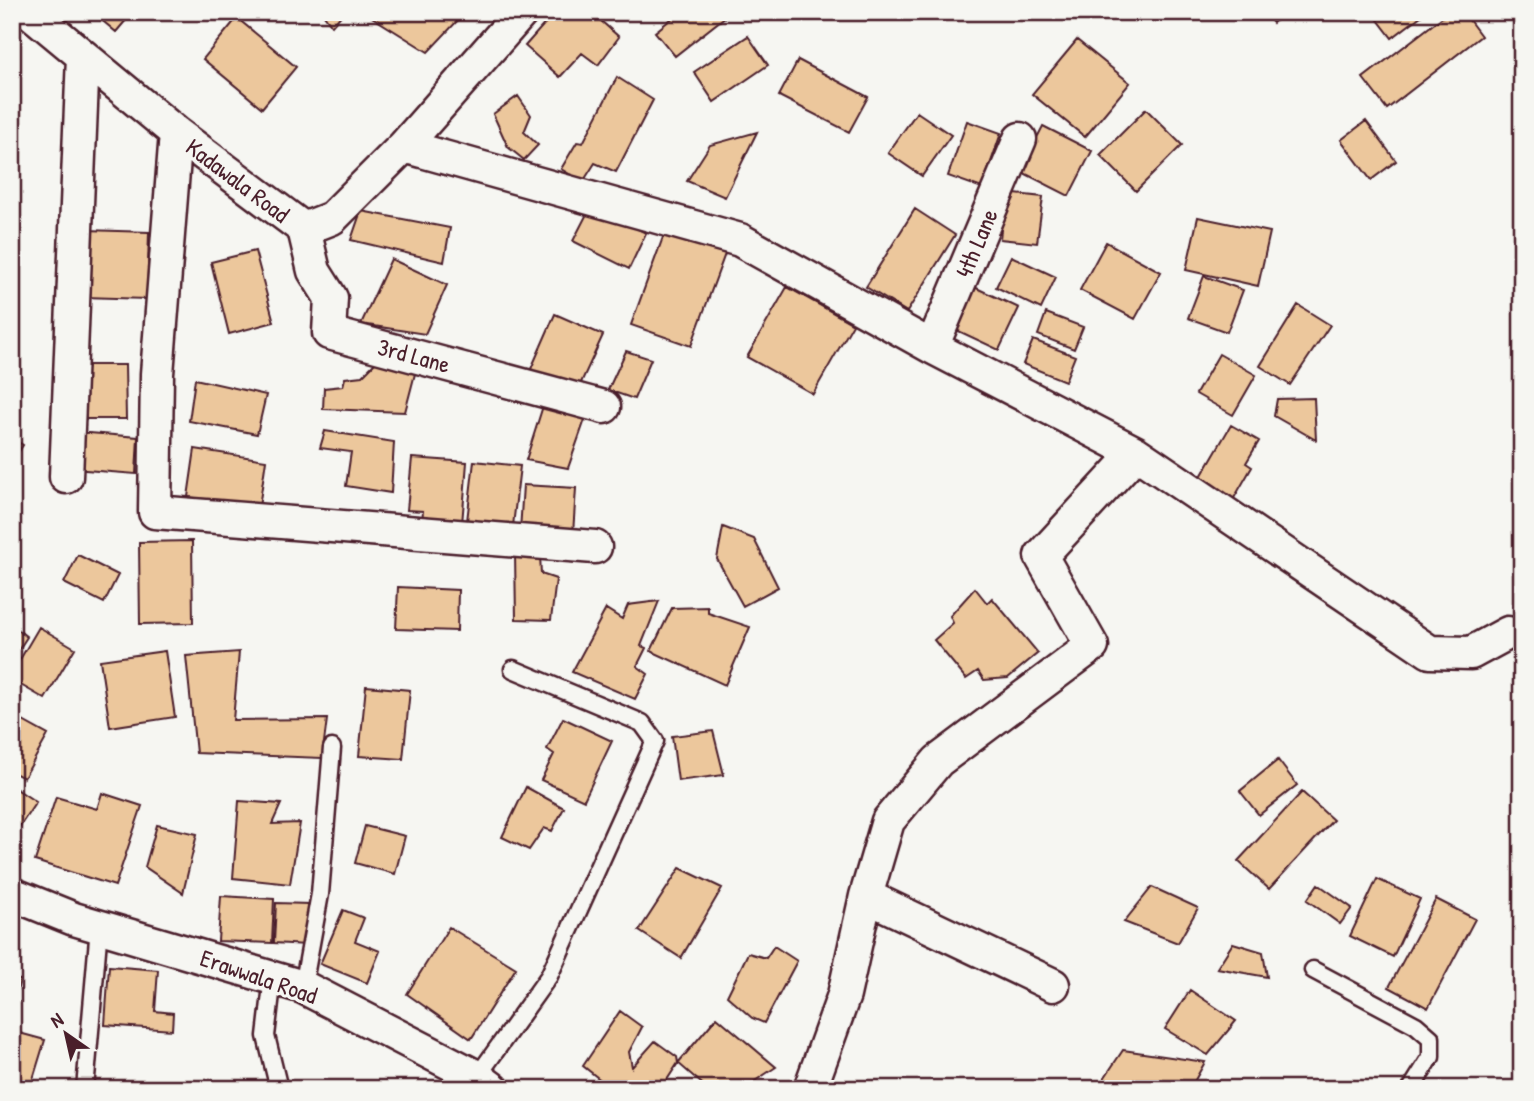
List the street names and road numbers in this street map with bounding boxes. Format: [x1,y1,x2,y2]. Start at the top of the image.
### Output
street label: Kadawala Road [180,131,296,229]
street label: 4th Lane [947,203,1005,282]
street label: 3rd Lane [374,330,454,380]
street label: Erawwala Road [196,941,322,1011]

